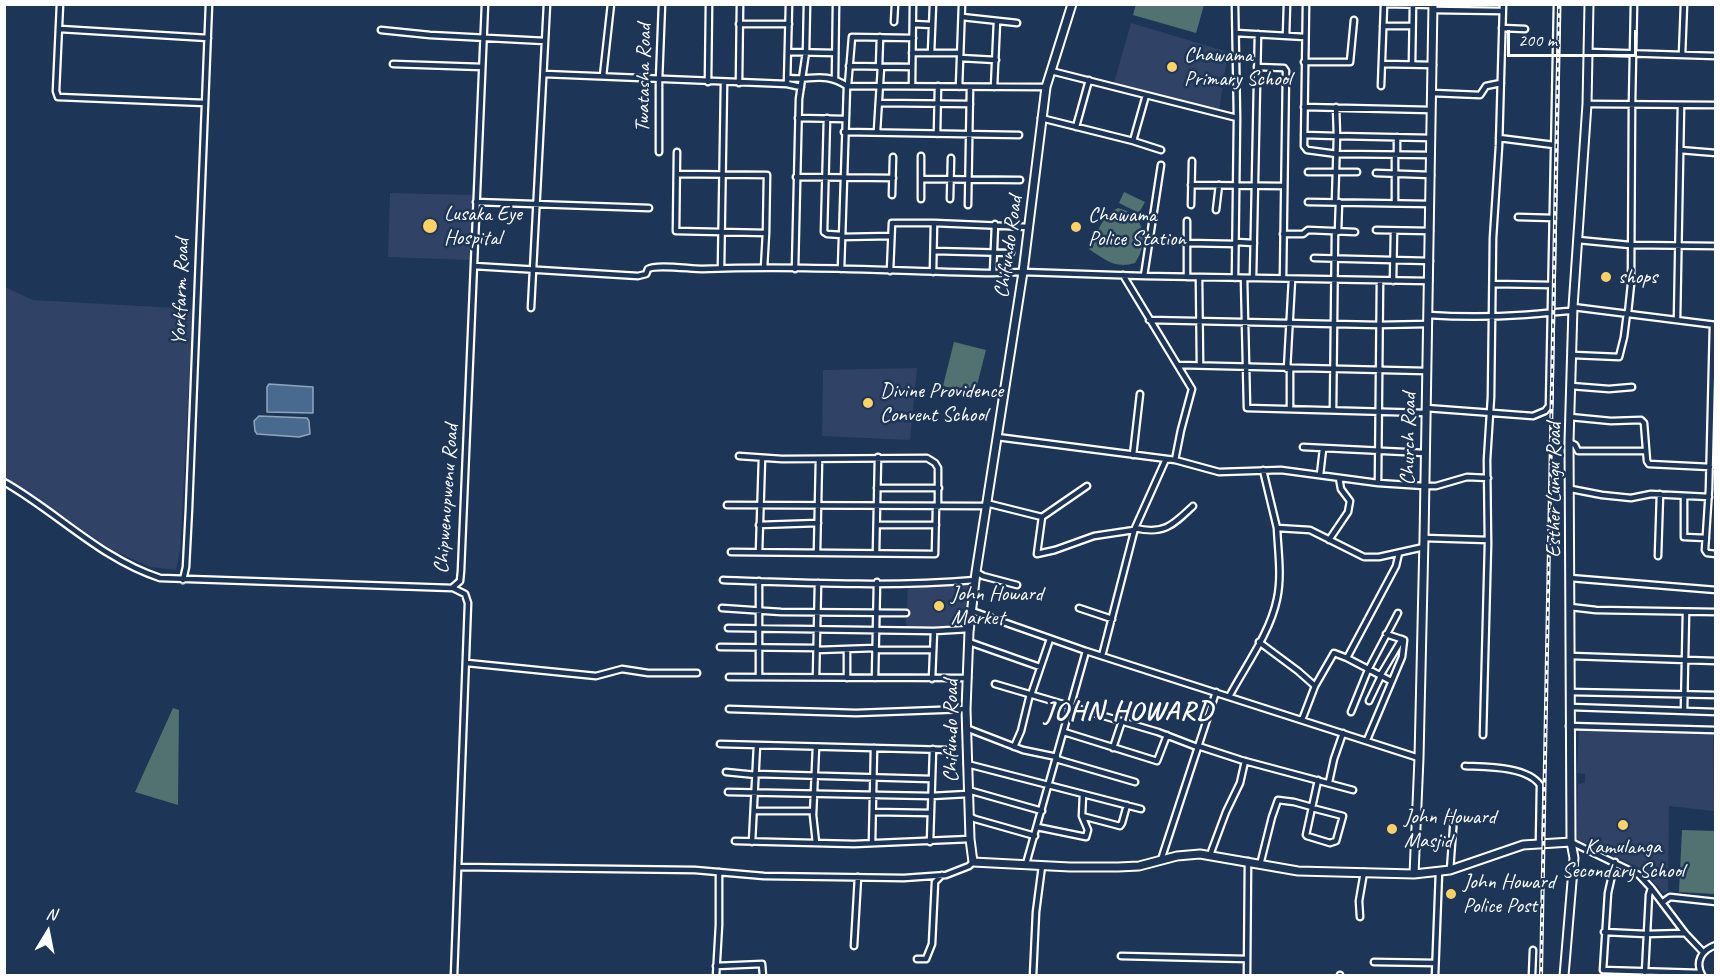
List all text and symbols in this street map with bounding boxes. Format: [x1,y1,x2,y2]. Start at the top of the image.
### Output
scale bar [1510,18,1640,56]
street label: Twatasha Road [630,23,658,133]
text: 200 m [1518,29,1557,51]
place label: Chawama Primary School [1184,42,1292,92]
marker: Chawama Primary School [1165,60,1179,74]
street label: Chifundo Road [989,194,1029,300]
place label: Lusaka Eye Hospital [444,201,522,251]
place label: Chawama Police Station [1088,202,1186,252]
marker: Lusaka Eye Hospital [421,217,439,235]
marker: Chawama Police Station [1069,220,1083,234]
street label: Yorkfarm Road [167,238,195,346]
place label: shops [1618,264,1657,290]
marker: shops [1599,270,1613,284]
place label: Divine Providence Convent School [880,378,1003,428]
street label: Church Road [1396,392,1422,486]
marker: Divine Providence Convent School [861,396,875,410]
street label: Esther Lungu Road [1541,422,1567,558]
street label: Chipwenupwenu Road [429,424,465,574]
place label: John Howard Market [951,581,1043,631]
marker: John Howard Market [932,599,946,613]
street label: Chifundo Road [938,680,964,782]
district label: JOHN HOWARD [1046,696,1212,728]
place label: John Howard Masjid [1404,804,1496,854]
marker: Kamulanga Secondary School [1616,818,1630,832]
marker: John Howard Masjid [1385,822,1399,836]
place label: Kamulanga Secondary School [1562,834,1684,884]
place label: John Howard Police Post [1463,869,1555,919]
marker: John Howard Police Post [1444,887,1458,901]
north arrow [18,902,78,962]
text: N [45,904,58,925]

